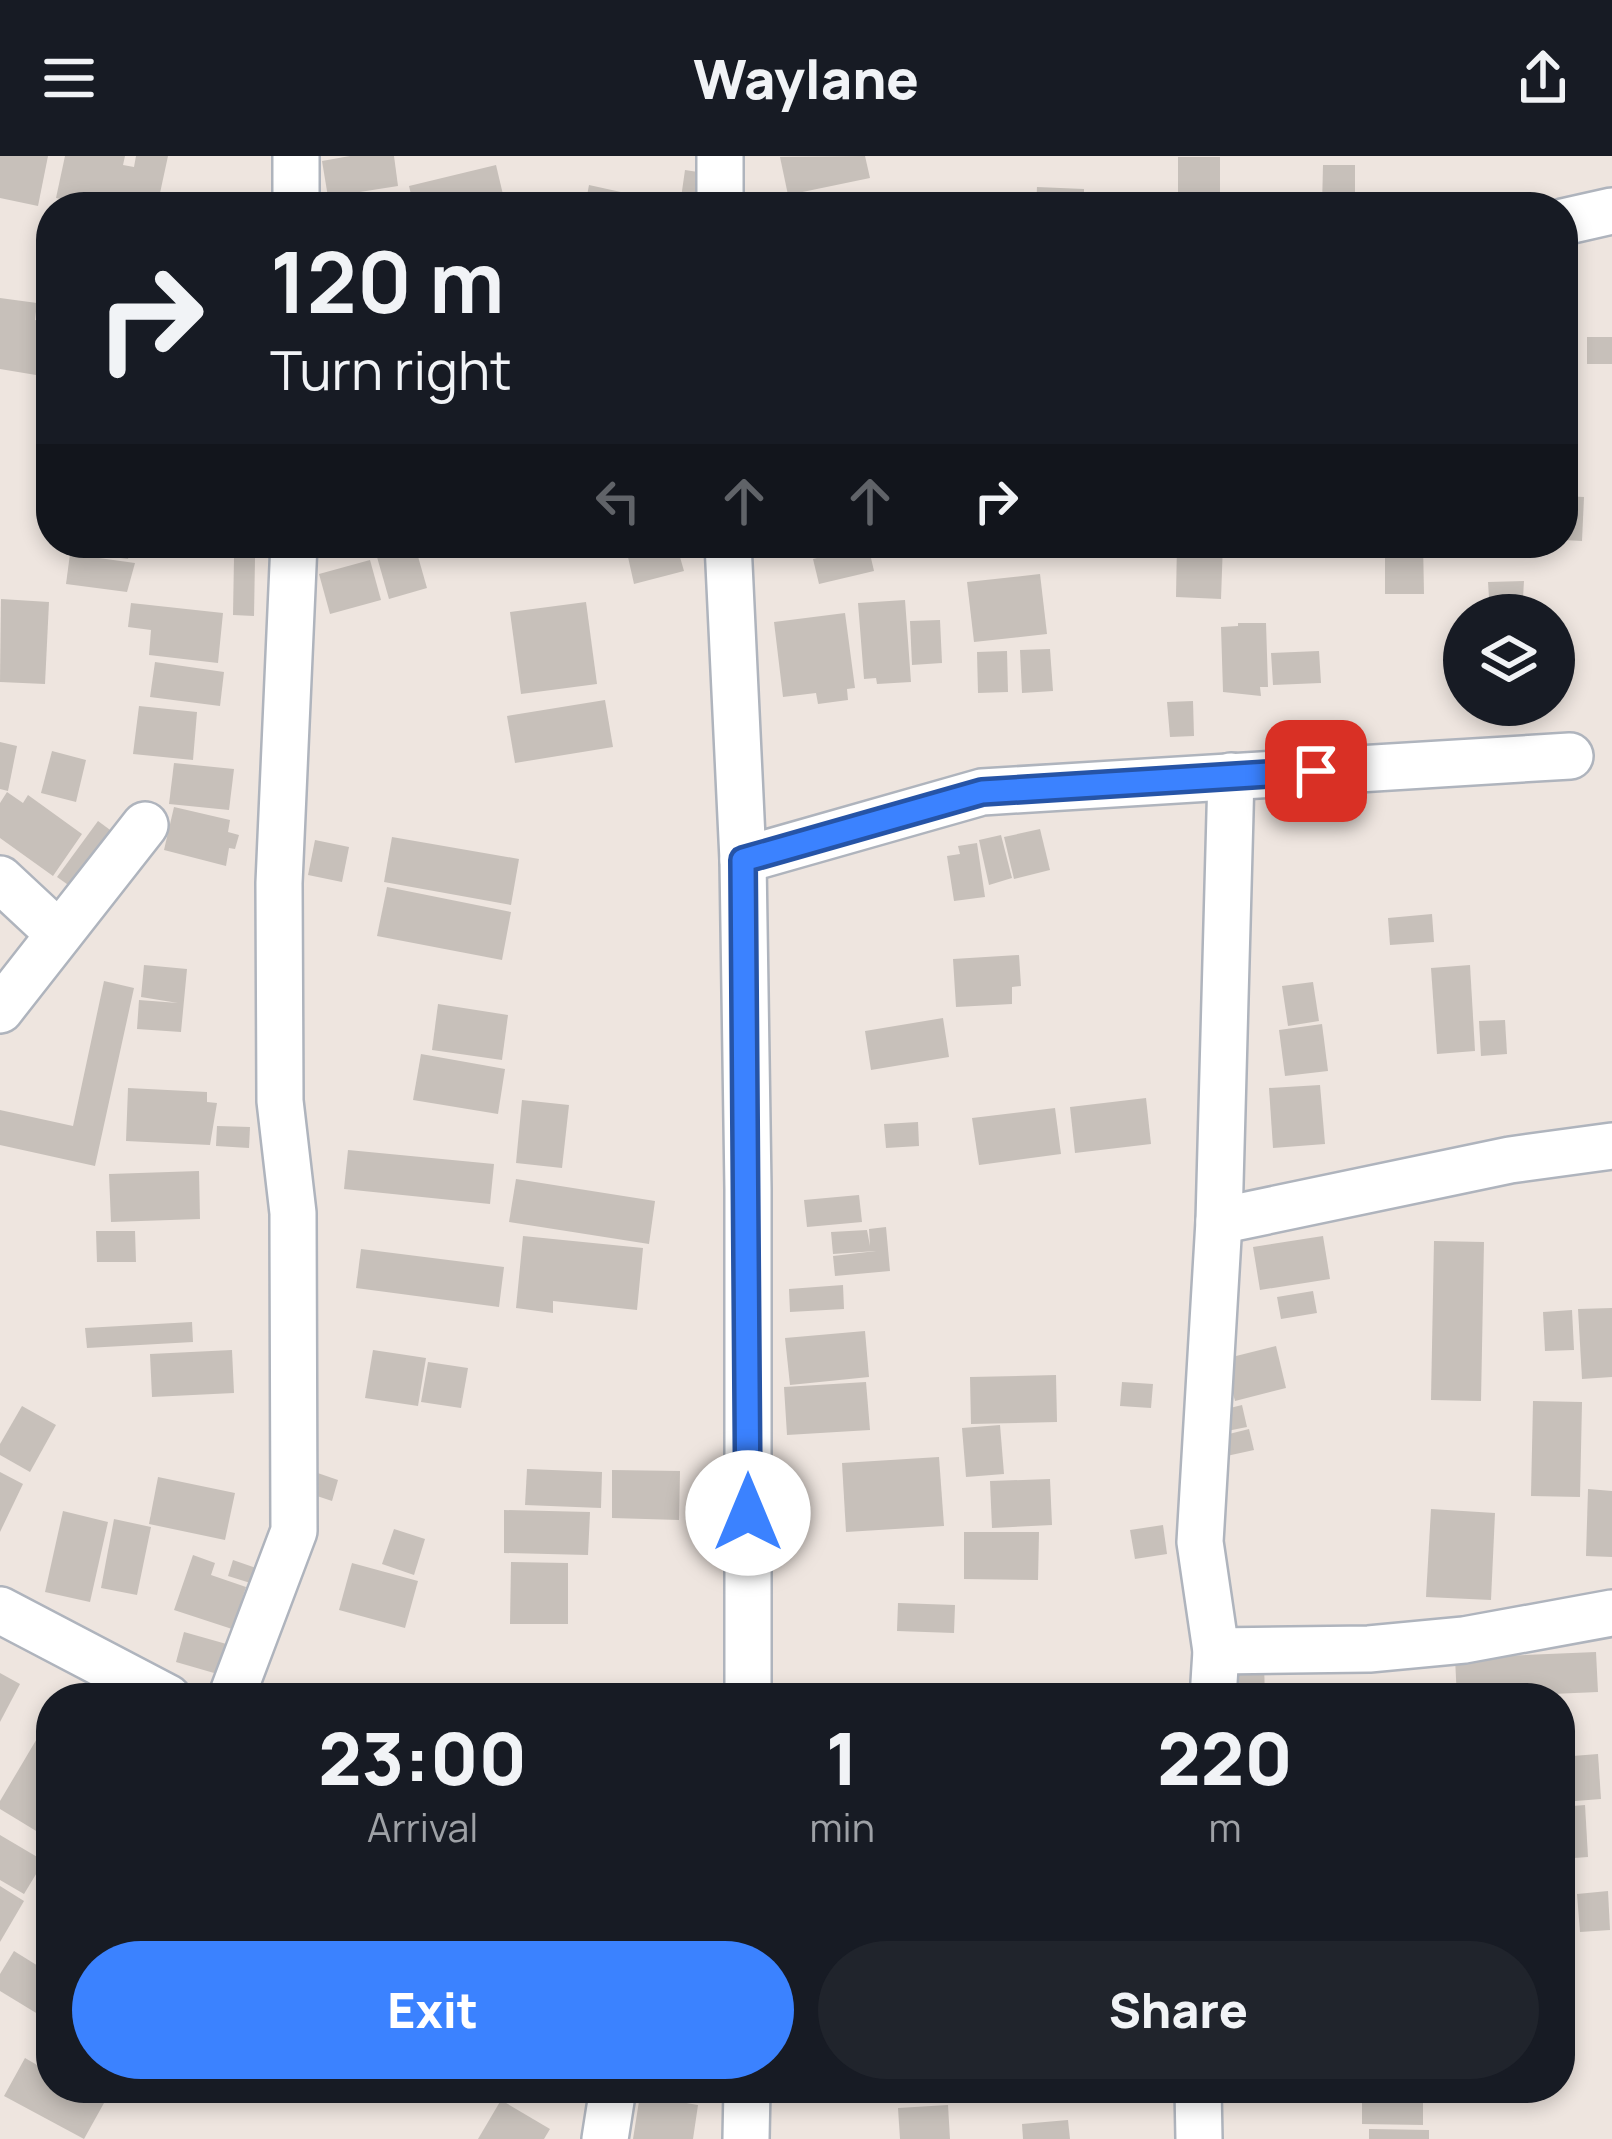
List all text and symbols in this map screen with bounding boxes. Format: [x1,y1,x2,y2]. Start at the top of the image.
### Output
text: Waylane [693,41,919,115]
icon: menu [36,45,102,111]
icon: share [1510,45,1576,111]
text: 120 m [270,223,504,338]
icon: right [72,240,228,396]
text: Turn right [270,332,512,406]
icon: left [585,468,651,534]
icon: ahead [711,468,777,534]
icon: ahead [837,468,903,534]
icon: right [963,468,1029,534]
map controls [1443,594,1575,726]
button: layers [1443,594,1575,726]
pin [1265,720,1367,822]
icon: arrive [1283,738,1349,804]
position arrow [685,1450,811,1576]
text: 23:00 [318,1708,527,1807]
text: 1 [826,1708,859,1807]
text: 220 [1157,1708,1293,1807]
text: Arrival [367,1800,478,1854]
text: min [809,1800,875,1854]
text: m [1208,1800,1241,1854]
button: Exit [72,1941,794,2079]
button: Share [818,1941,1539,2079]

